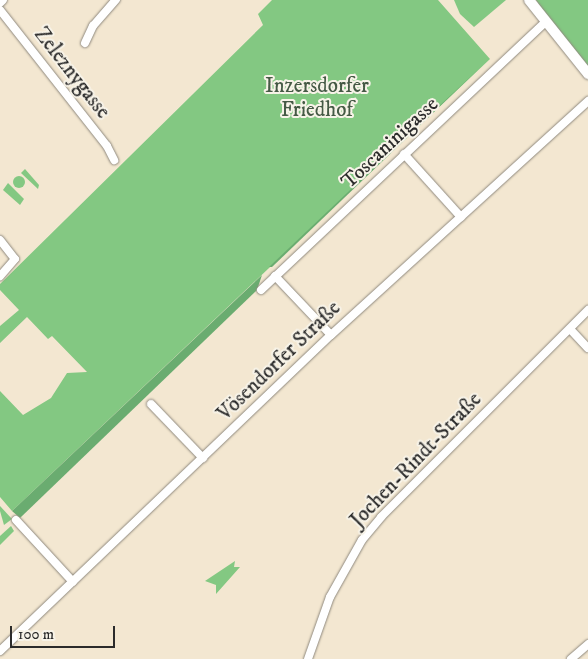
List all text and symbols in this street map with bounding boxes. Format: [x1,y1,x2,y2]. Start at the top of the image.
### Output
street label: Zeleznygasse [29,22,115,124]
park label: Inzersdorfer Friedhof [265,73,369,123]
street label: Toscaninigasse [336,92,444,194]
street label: Vösendorfer Straße [212,296,346,426]
street label: Jochen-Rindt-Straße [345,387,487,533]
scale bar [12,616,118,648]
text: 100 m [18,625,54,644]

